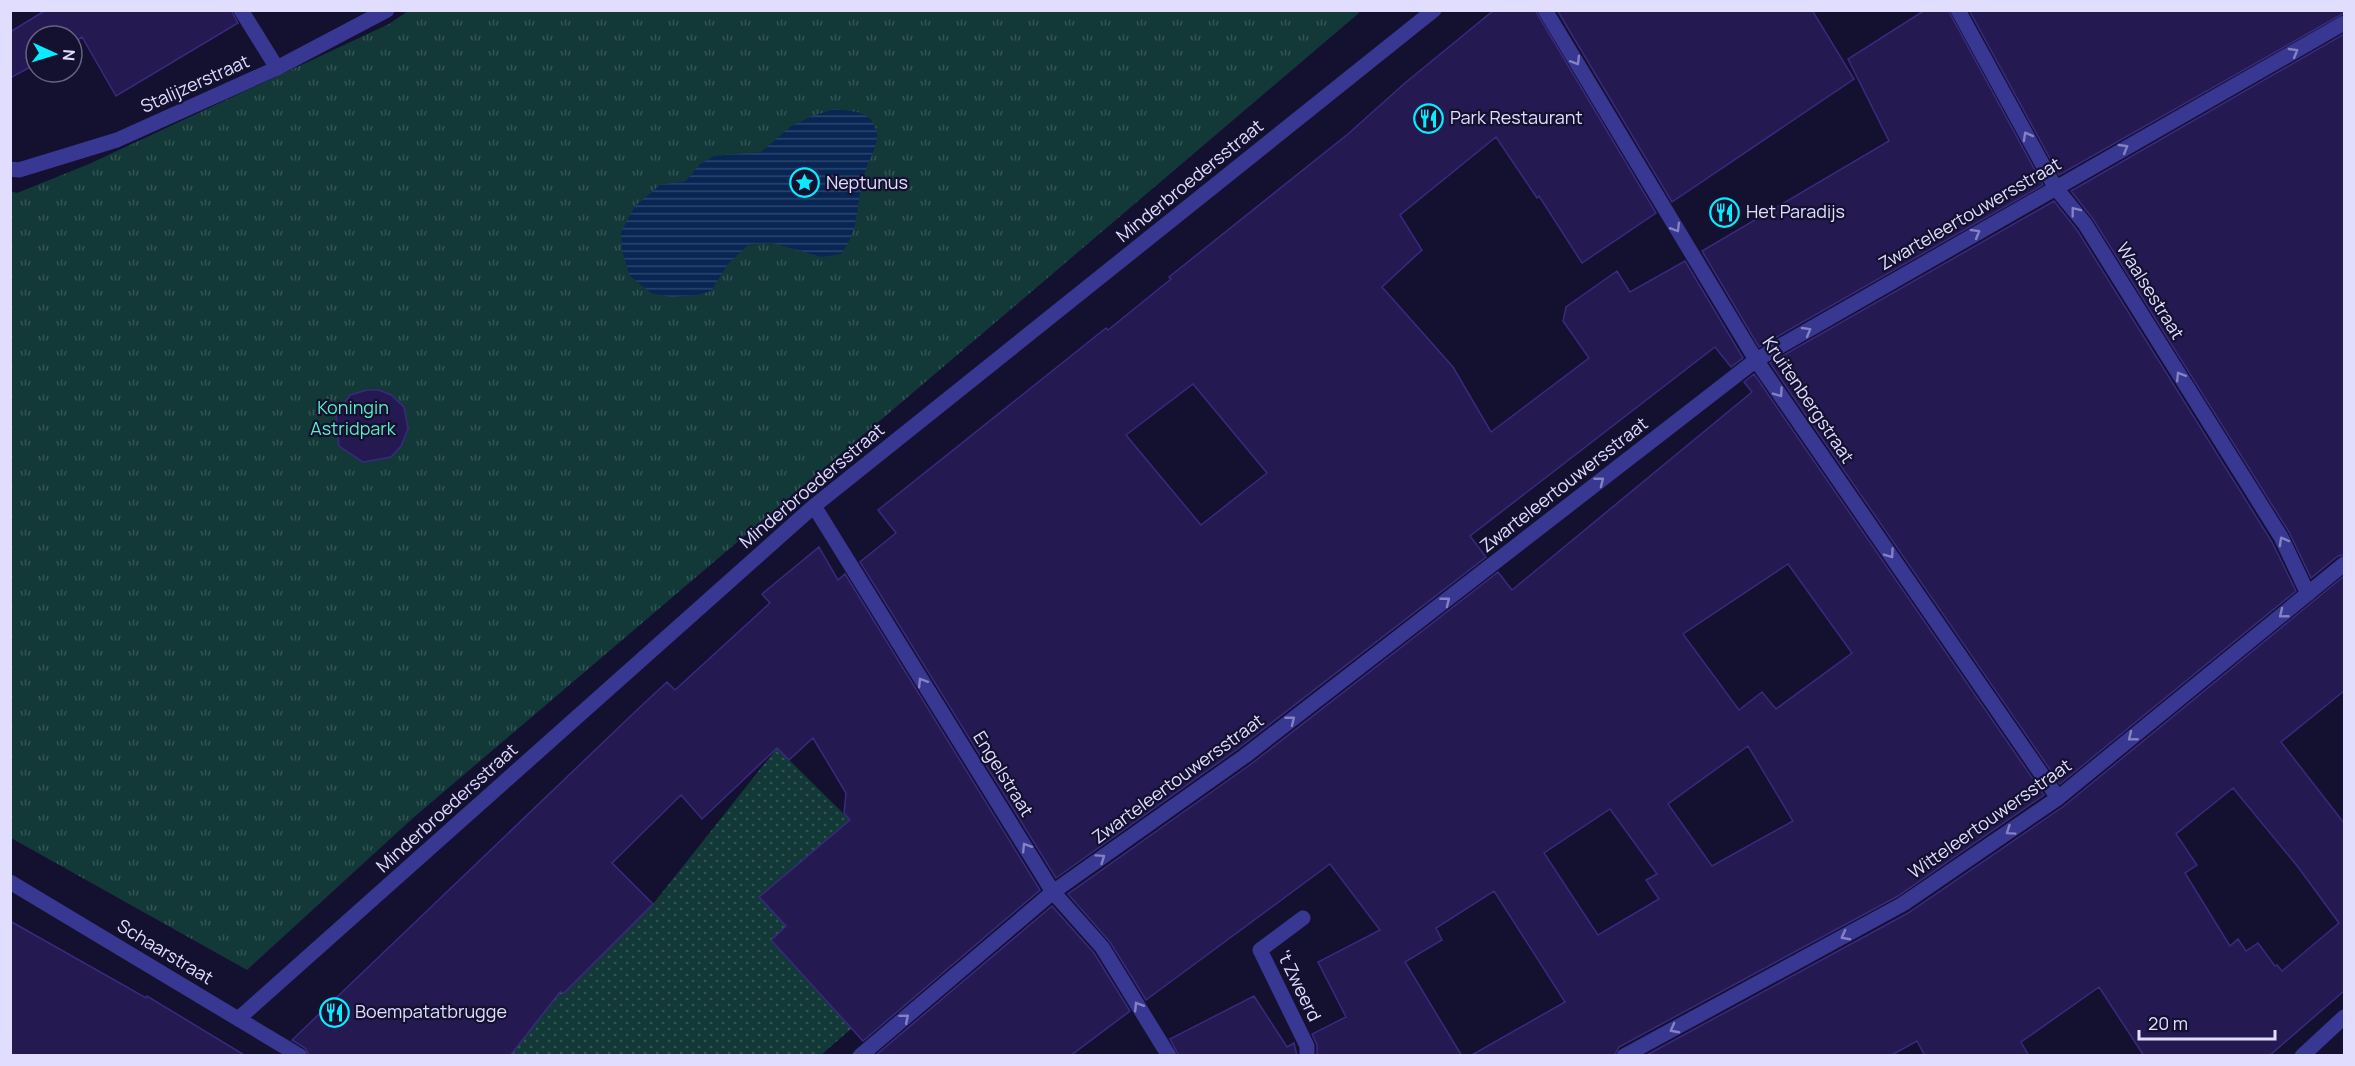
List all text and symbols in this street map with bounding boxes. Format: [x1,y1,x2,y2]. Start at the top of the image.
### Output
north arrow [24,24,84,84]
one-way arrow [2288,47,2298,59]
street label: Stalijzerstraat [136,48,253,118]
text: N [58,49,80,62]
one-way arrow [1568,55,1580,65]
restaurant icon: Park Restaurant [1413,102,1445,134]
place label: Park Restaurant [1450,105,1583,129]
street label: Minderbroedersstraat [1111,113,1268,247]
one-way arrow [2023,132,2034,142]
one-way arrow [2118,144,2129,155]
street label: Zwarteleertouwersstraat [1874,151,2065,275]
place icon: Neptunus [789,167,821,199]
place label: Neptunus [826,170,908,194]
restaurant icon: Het Paradijs [1709,196,1741,228]
place label: Het Paradijs [1746,199,1845,223]
one-way arrow [2071,207,2082,218]
one-way arrow [1669,222,1681,232]
one-way arrow [1970,229,1980,240]
street label: Waalsestraat [2111,237,2190,344]
one-way arrow [1801,327,1811,338]
street label: Kruitenbergstraat [1758,331,1860,467]
one-way arrow [2176,371,2187,382]
one-way arrow [1772,387,1783,398]
park label: Koningin Astridpark [310,395,397,440]
street label: Zwarteleertouwersstraat [1475,411,1652,557]
street label: Minderbroedersstraat [734,417,889,553]
one-way arrow [1593,478,1604,489]
one-way arrow [2279,537,2290,547]
one-way arrow [1883,547,1894,558]
one-way arrow [1439,597,1450,608]
one-way arrow [2279,607,2290,618]
one-way arrow [918,678,929,689]
street label: Zwarteleertouwersstraat [1087,708,1268,849]
one-way arrow [1285,717,1296,728]
street label: Engelstraat [968,726,1040,821]
one-way arrow [2128,730,2139,741]
street label: Minderbroedersstraat [370,737,522,877]
street label: Witteleertouwersstraat [1903,753,2076,884]
one-way arrow [2006,824,2017,835]
one-way arrow [1022,843,1033,854]
one-way arrow [1095,854,1106,865]
street label: Schaarstraat [113,913,218,989]
one-way arrow [1841,929,1852,940]
street label: 't Zweerd [1272,946,1327,1025]
restaurant icon: Boempatatbrugge [318,996,350,1028]
place label: Boempatatbrugge [355,999,507,1023]
one-way arrow [1134,1002,1146,1012]
scale bar [2139,1003,2276,1041]
text: 20 m [2148,1011,2188,1035]
one-way arrow [898,1014,909,1025]
one-way arrow [1670,1022,1680,1033]

